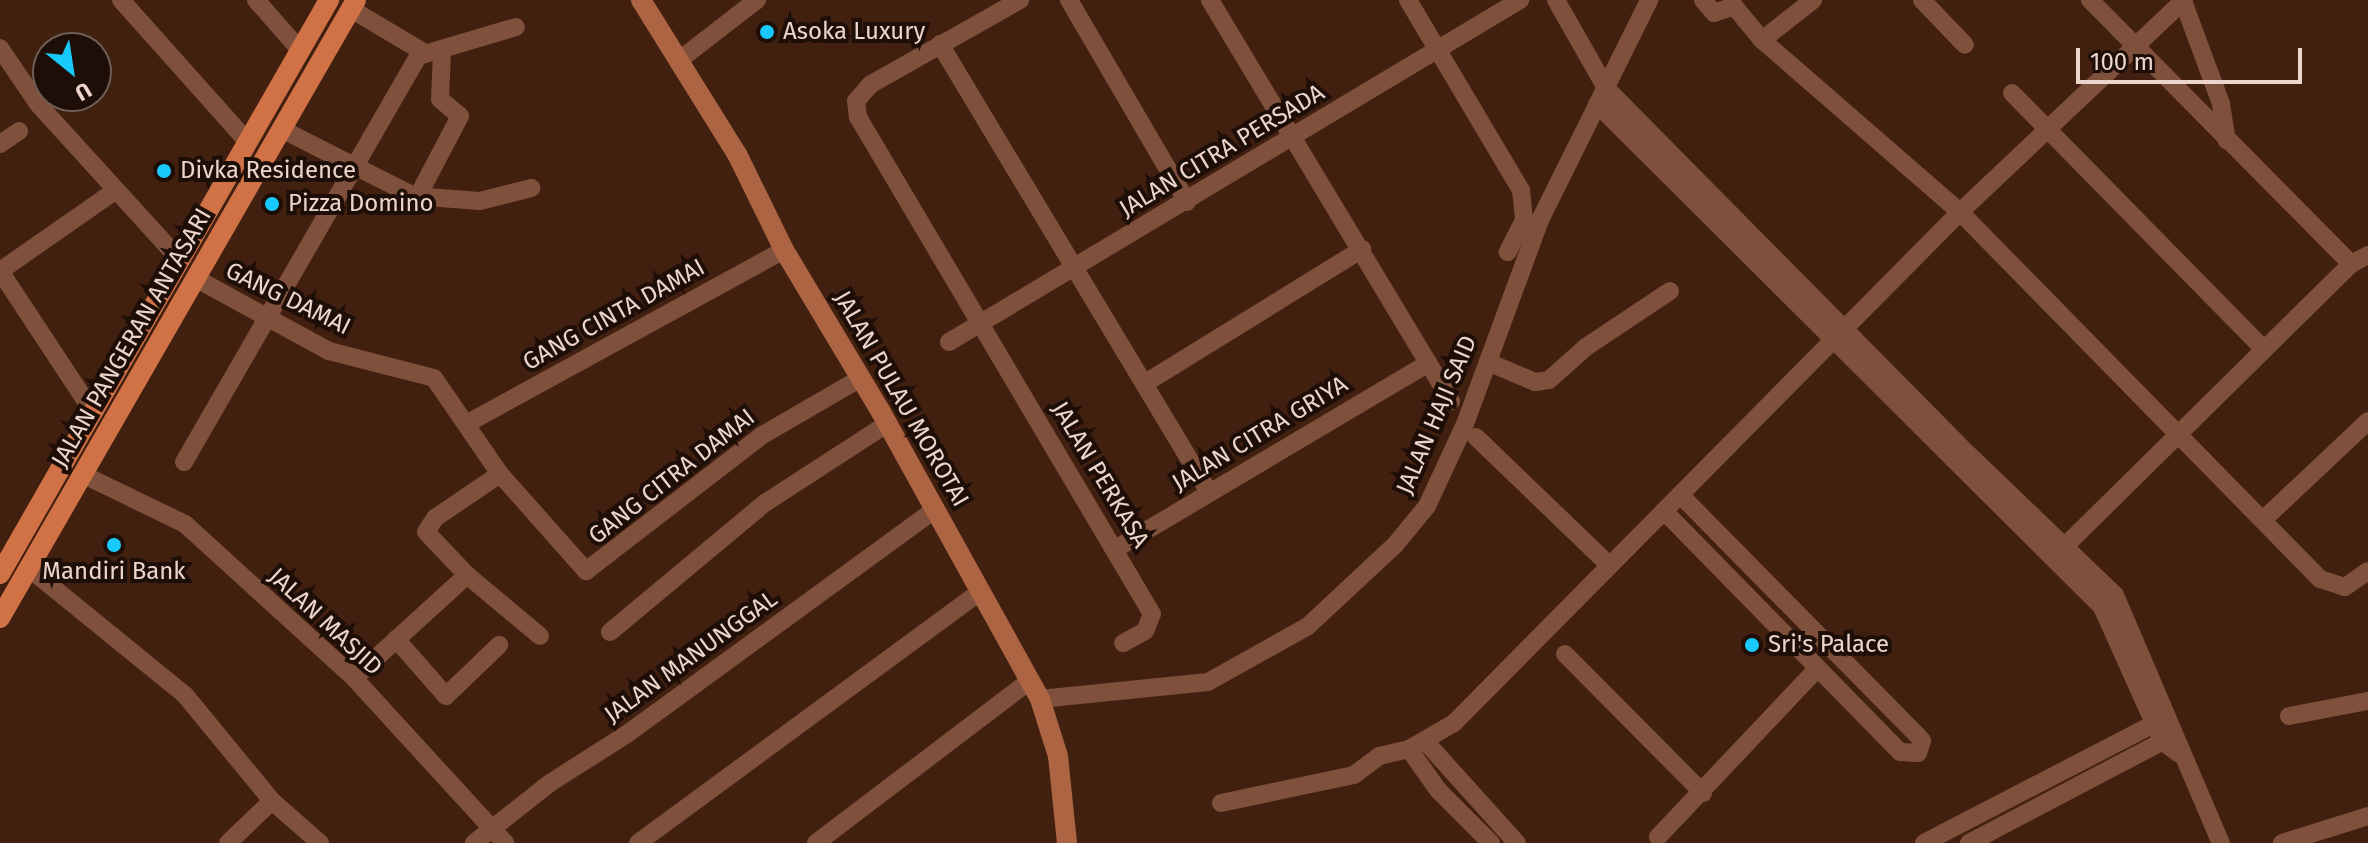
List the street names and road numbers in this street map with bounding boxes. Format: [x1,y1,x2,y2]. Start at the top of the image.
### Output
street label: JALAN CITRA PERSADA [1114,78,1330,224]
street label: JALAN PANGERAN ANTASARI [46,203,218,473]
street label: GANG CINTA DAMAI [518,253,710,377]
street label: GANG DAMAI [221,256,355,342]
street label: JALAN PULAU MOROTAI [827,286,975,512]
street label: JALAN HAJI SAID [1391,331,1483,499]
street label: JALAN CITRA GRIYA [1167,370,1353,498]
street label: JALAN PERKASA [1045,397,1155,553]
street label: GANG CITRA DAMAI [583,403,761,551]
street label: JALAN MASJID [262,562,388,682]
street label: JALAN MANUNGGAL [599,585,783,729]

